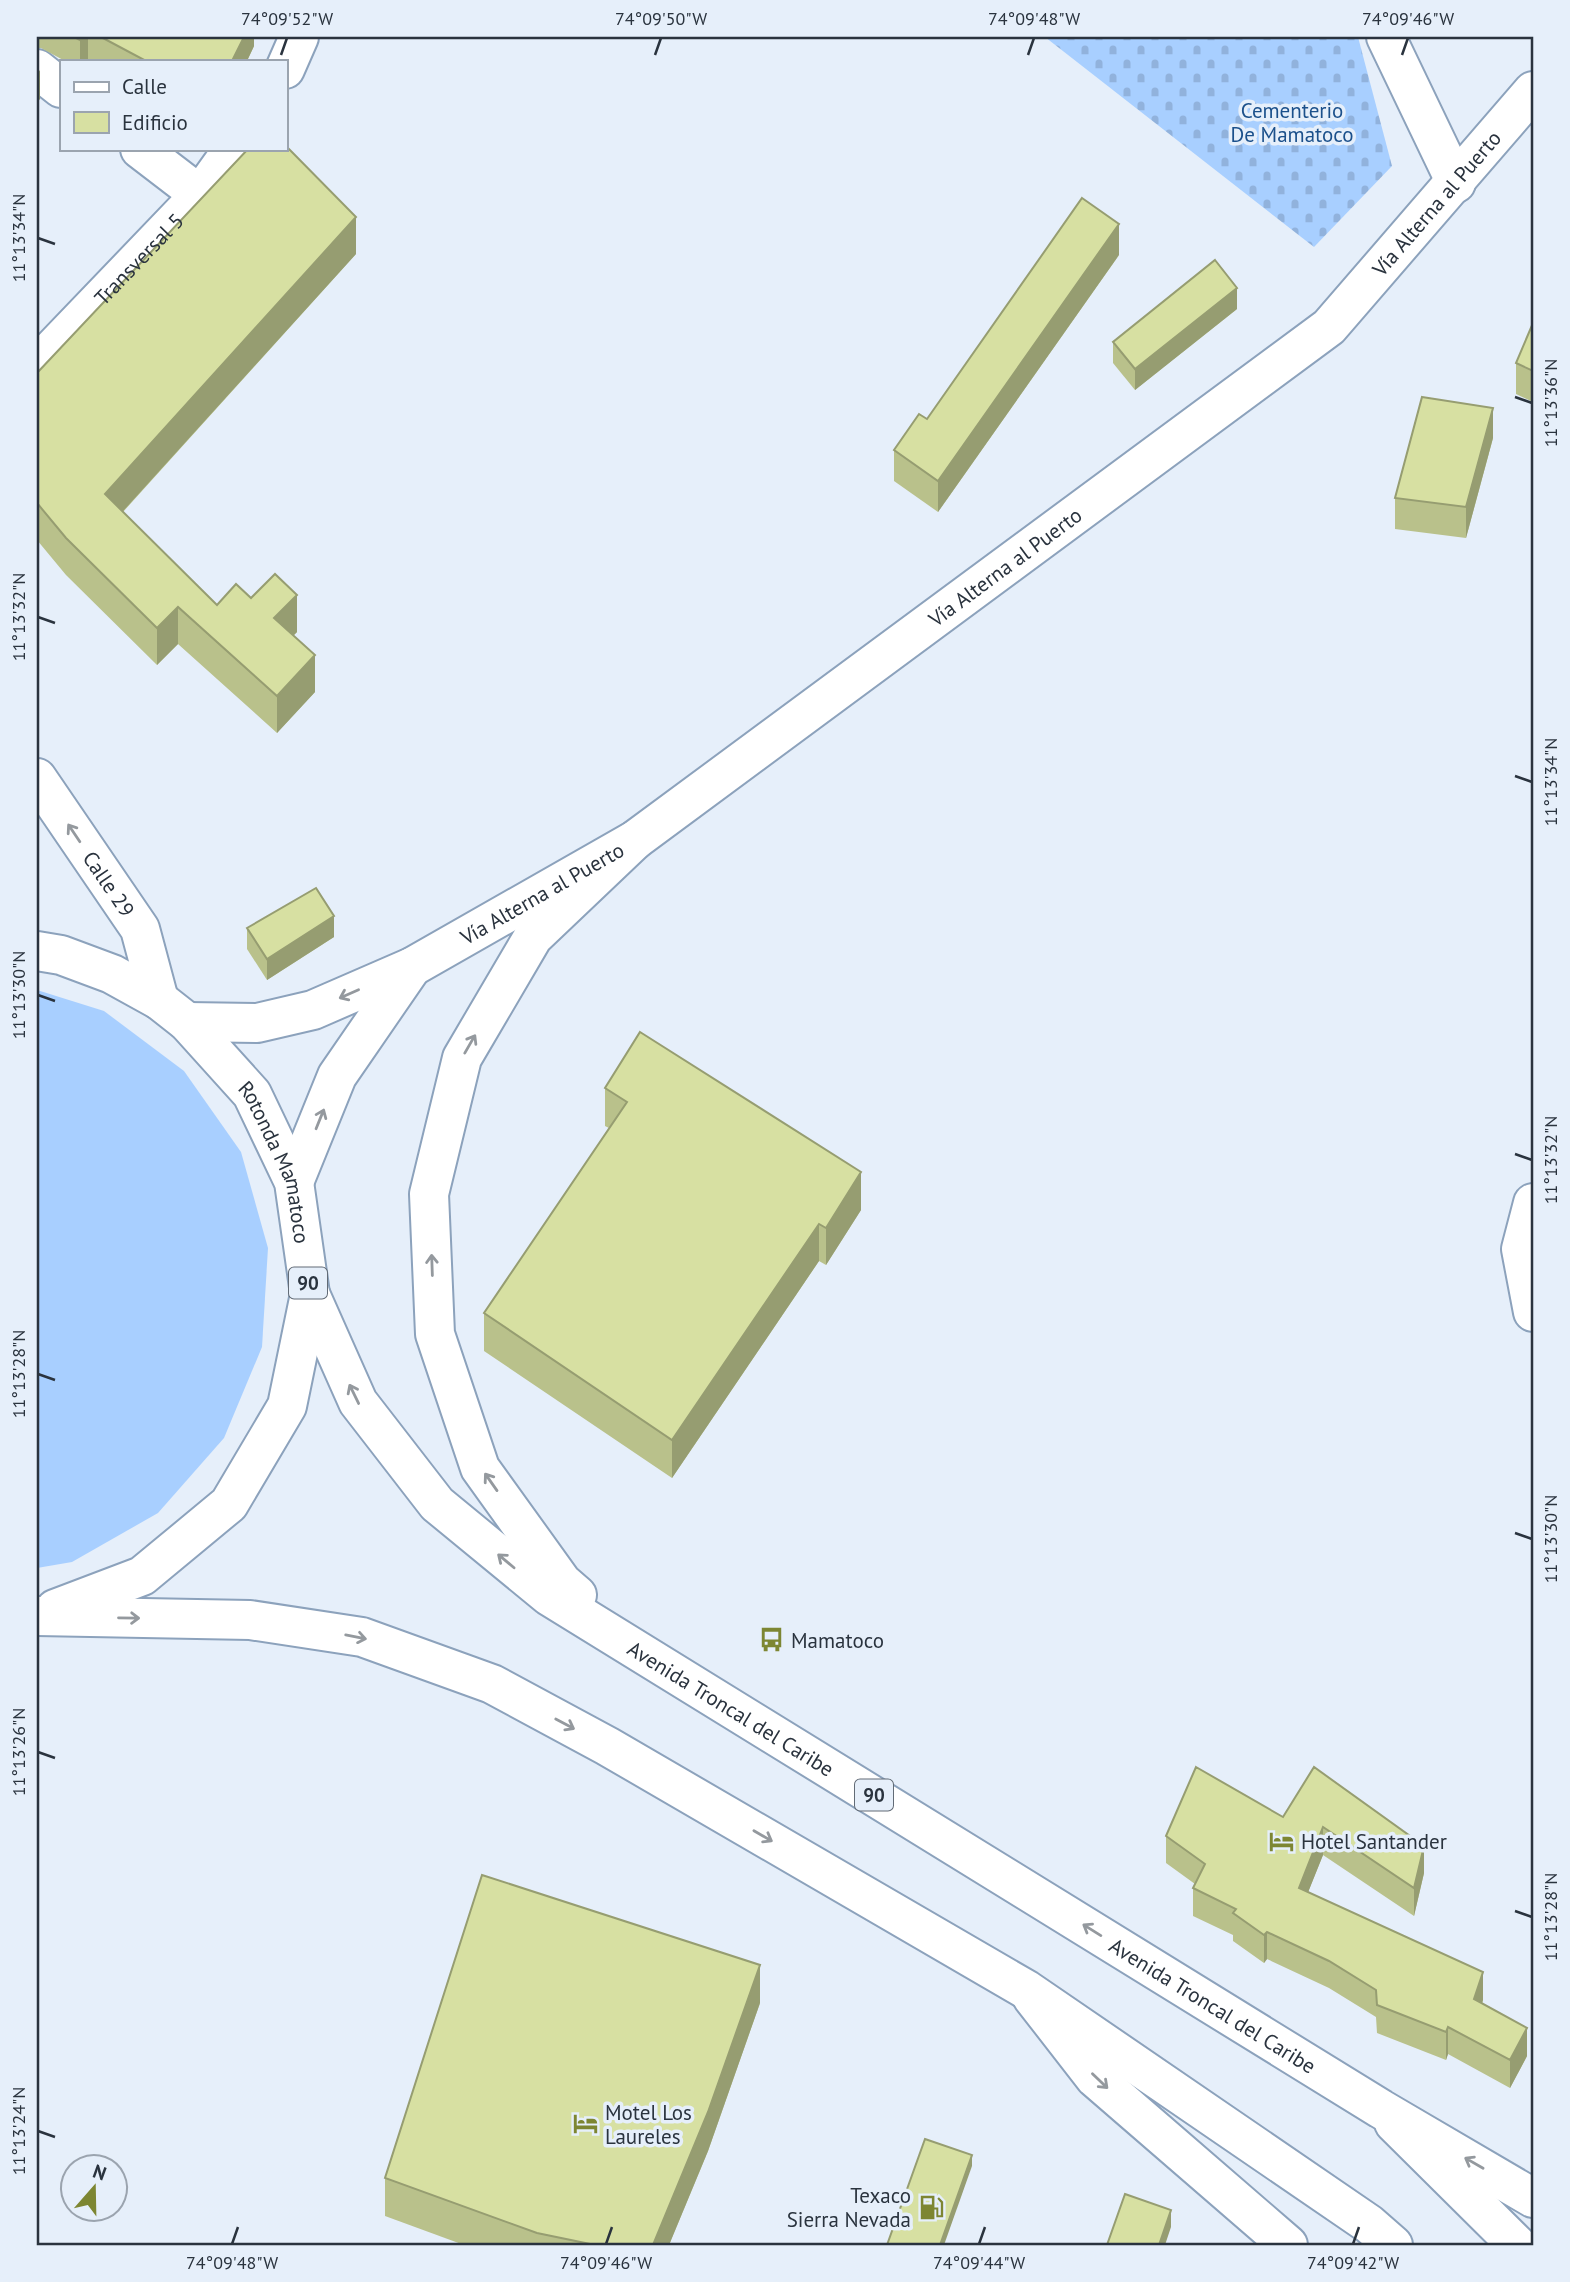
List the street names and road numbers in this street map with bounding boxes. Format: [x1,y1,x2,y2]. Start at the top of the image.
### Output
street label: Vía Alterna al Puerto [1365,125,1506,282]
street label: Transversal 5 [88,207,189,311]
street label: Vía Alterna al Puerto [922,501,1087,633]
street label: Vía Alterna al Puerto [455,836,628,951]
street label: Calle 29 [77,846,141,922]
street label: Rotonda Mamatoco [233,1075,316,1245]
road number: 90 [289,1268,327,1298]
street label: Avenida Troncal del Caribe [623,1634,839,1782]
road number: 90 [855,1780,893,1811]
street label: Avenida Troncal del Caribe [1105,1931,1321,2079]

